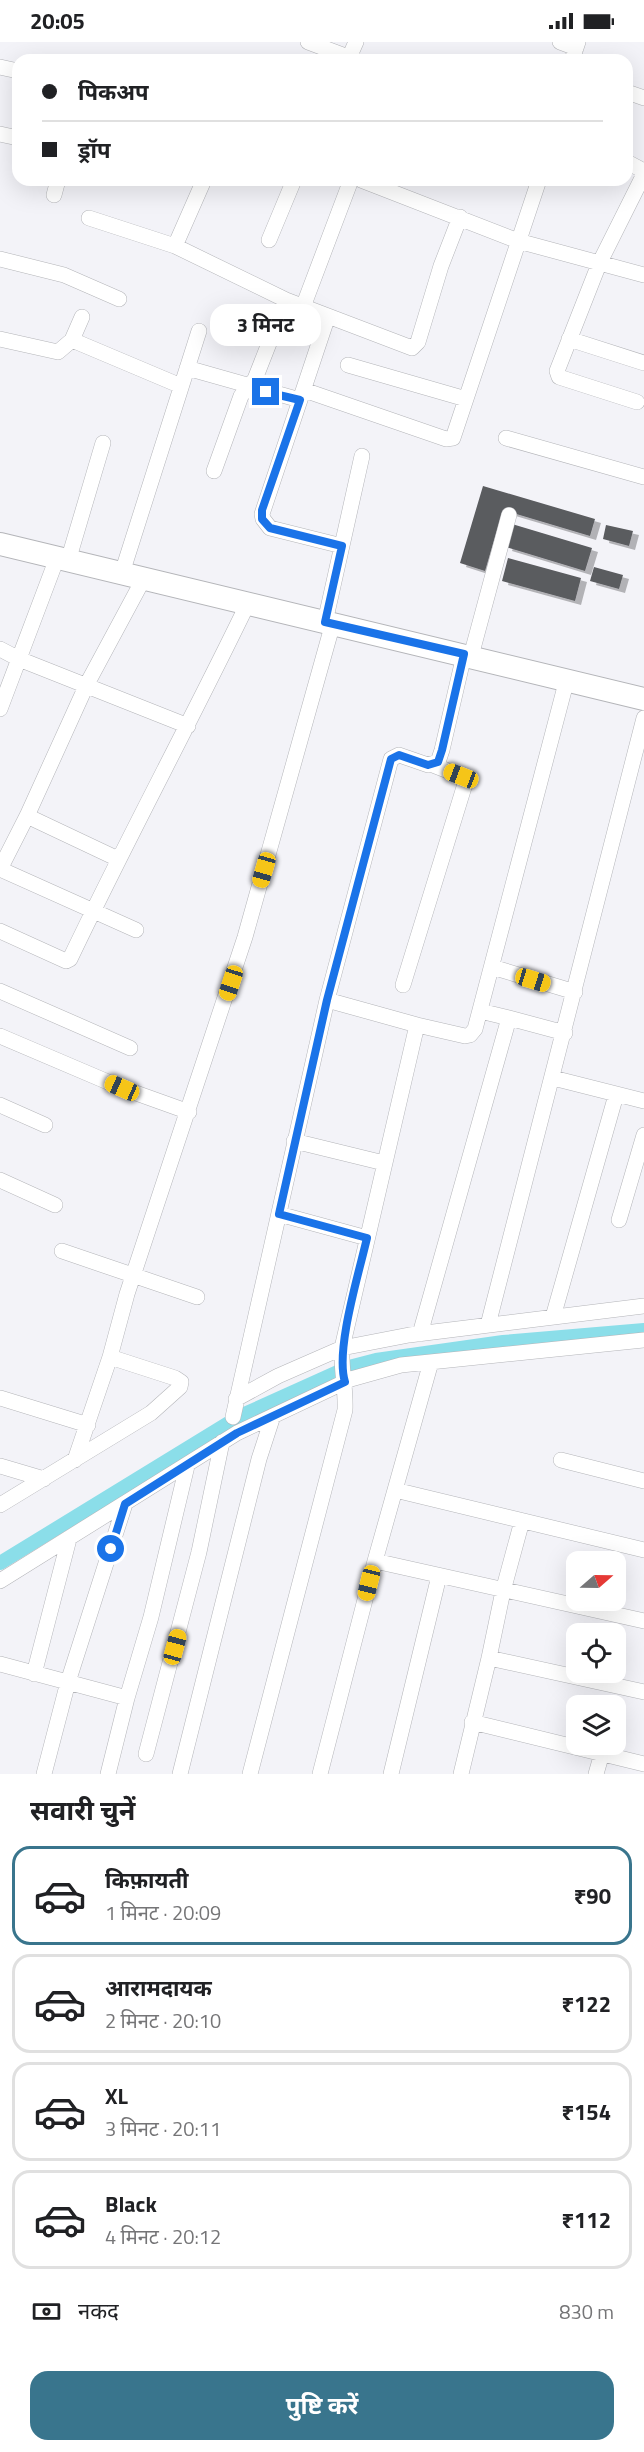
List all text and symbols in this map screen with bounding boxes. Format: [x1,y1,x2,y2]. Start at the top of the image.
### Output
text: 20:05 [30,4,85,38]
text: पिकअप [78,75,149,109]
text: ड्रॉप [78,133,111,167]
callout: 3 मिनट [210,305,322,347]
text: 3 मिनट [237,309,294,340]
route end [252,378,279,405]
car [441,761,481,791]
car [250,850,278,890]
car [217,963,245,1003]
car [513,966,553,994]
car [102,1072,142,1104]
route start [97,1535,124,1562]
north arrow [566,1551,626,1611]
map controls [566,1551,626,1755]
car [356,1563,382,1603]
button: locate [566,1623,626,1683]
car [162,1627,188,1667]
button: layers [566,1695,626,1755]
text: सवारी चुनें [30,1789,135,1830]
text: किफ़ायती [105,1863,189,1897]
icon: car [33,1869,87,1923]
text: ₹90 [574,1879,611,1913]
text: 1 मिनट · 20:09 [105,1897,221,1928]
text: आरामदायक [105,1971,212,2005]
icon: car [33,1977,87,2031]
text: ₹122 [561,1987,611,2021]
text: 2 मिनट · 20:10 [105,2005,221,2036]
text: XL [105,2079,128,2113]
icon: car [33,2085,87,2139]
text: ₹154 [561,2095,611,2129]
text: 3 मिनट · 20:11 [105,2113,221,2144]
text: Black [105,2187,157,2221]
icon: car [33,2193,87,2247]
text: ₹112 [561,2203,611,2237]
text: 4 मिनट · 20:12 [105,2221,221,2252]
text: नकद [78,2294,119,2328]
icon: cash [30,2295,63,2328]
text: 830 m [559,2296,614,2327]
button: पुष्टि करें [30,2371,614,2440]

